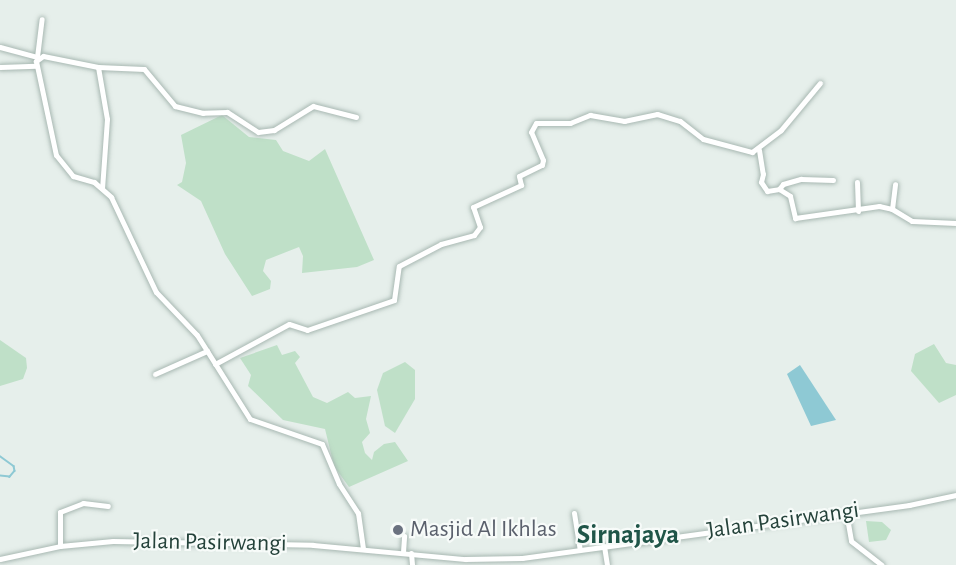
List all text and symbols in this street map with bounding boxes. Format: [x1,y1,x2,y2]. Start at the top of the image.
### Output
street label: Jalan Pasirwangi [705,496,861,546]
place label: Masjid Al Ikhlas [410,516,557,544]
district label: Sirnajaya [577,519,679,551]
marker: Masjid Al Ikhlas [391,523,405,537]
street label: Jalan Pasirwangi [133,527,287,559]

